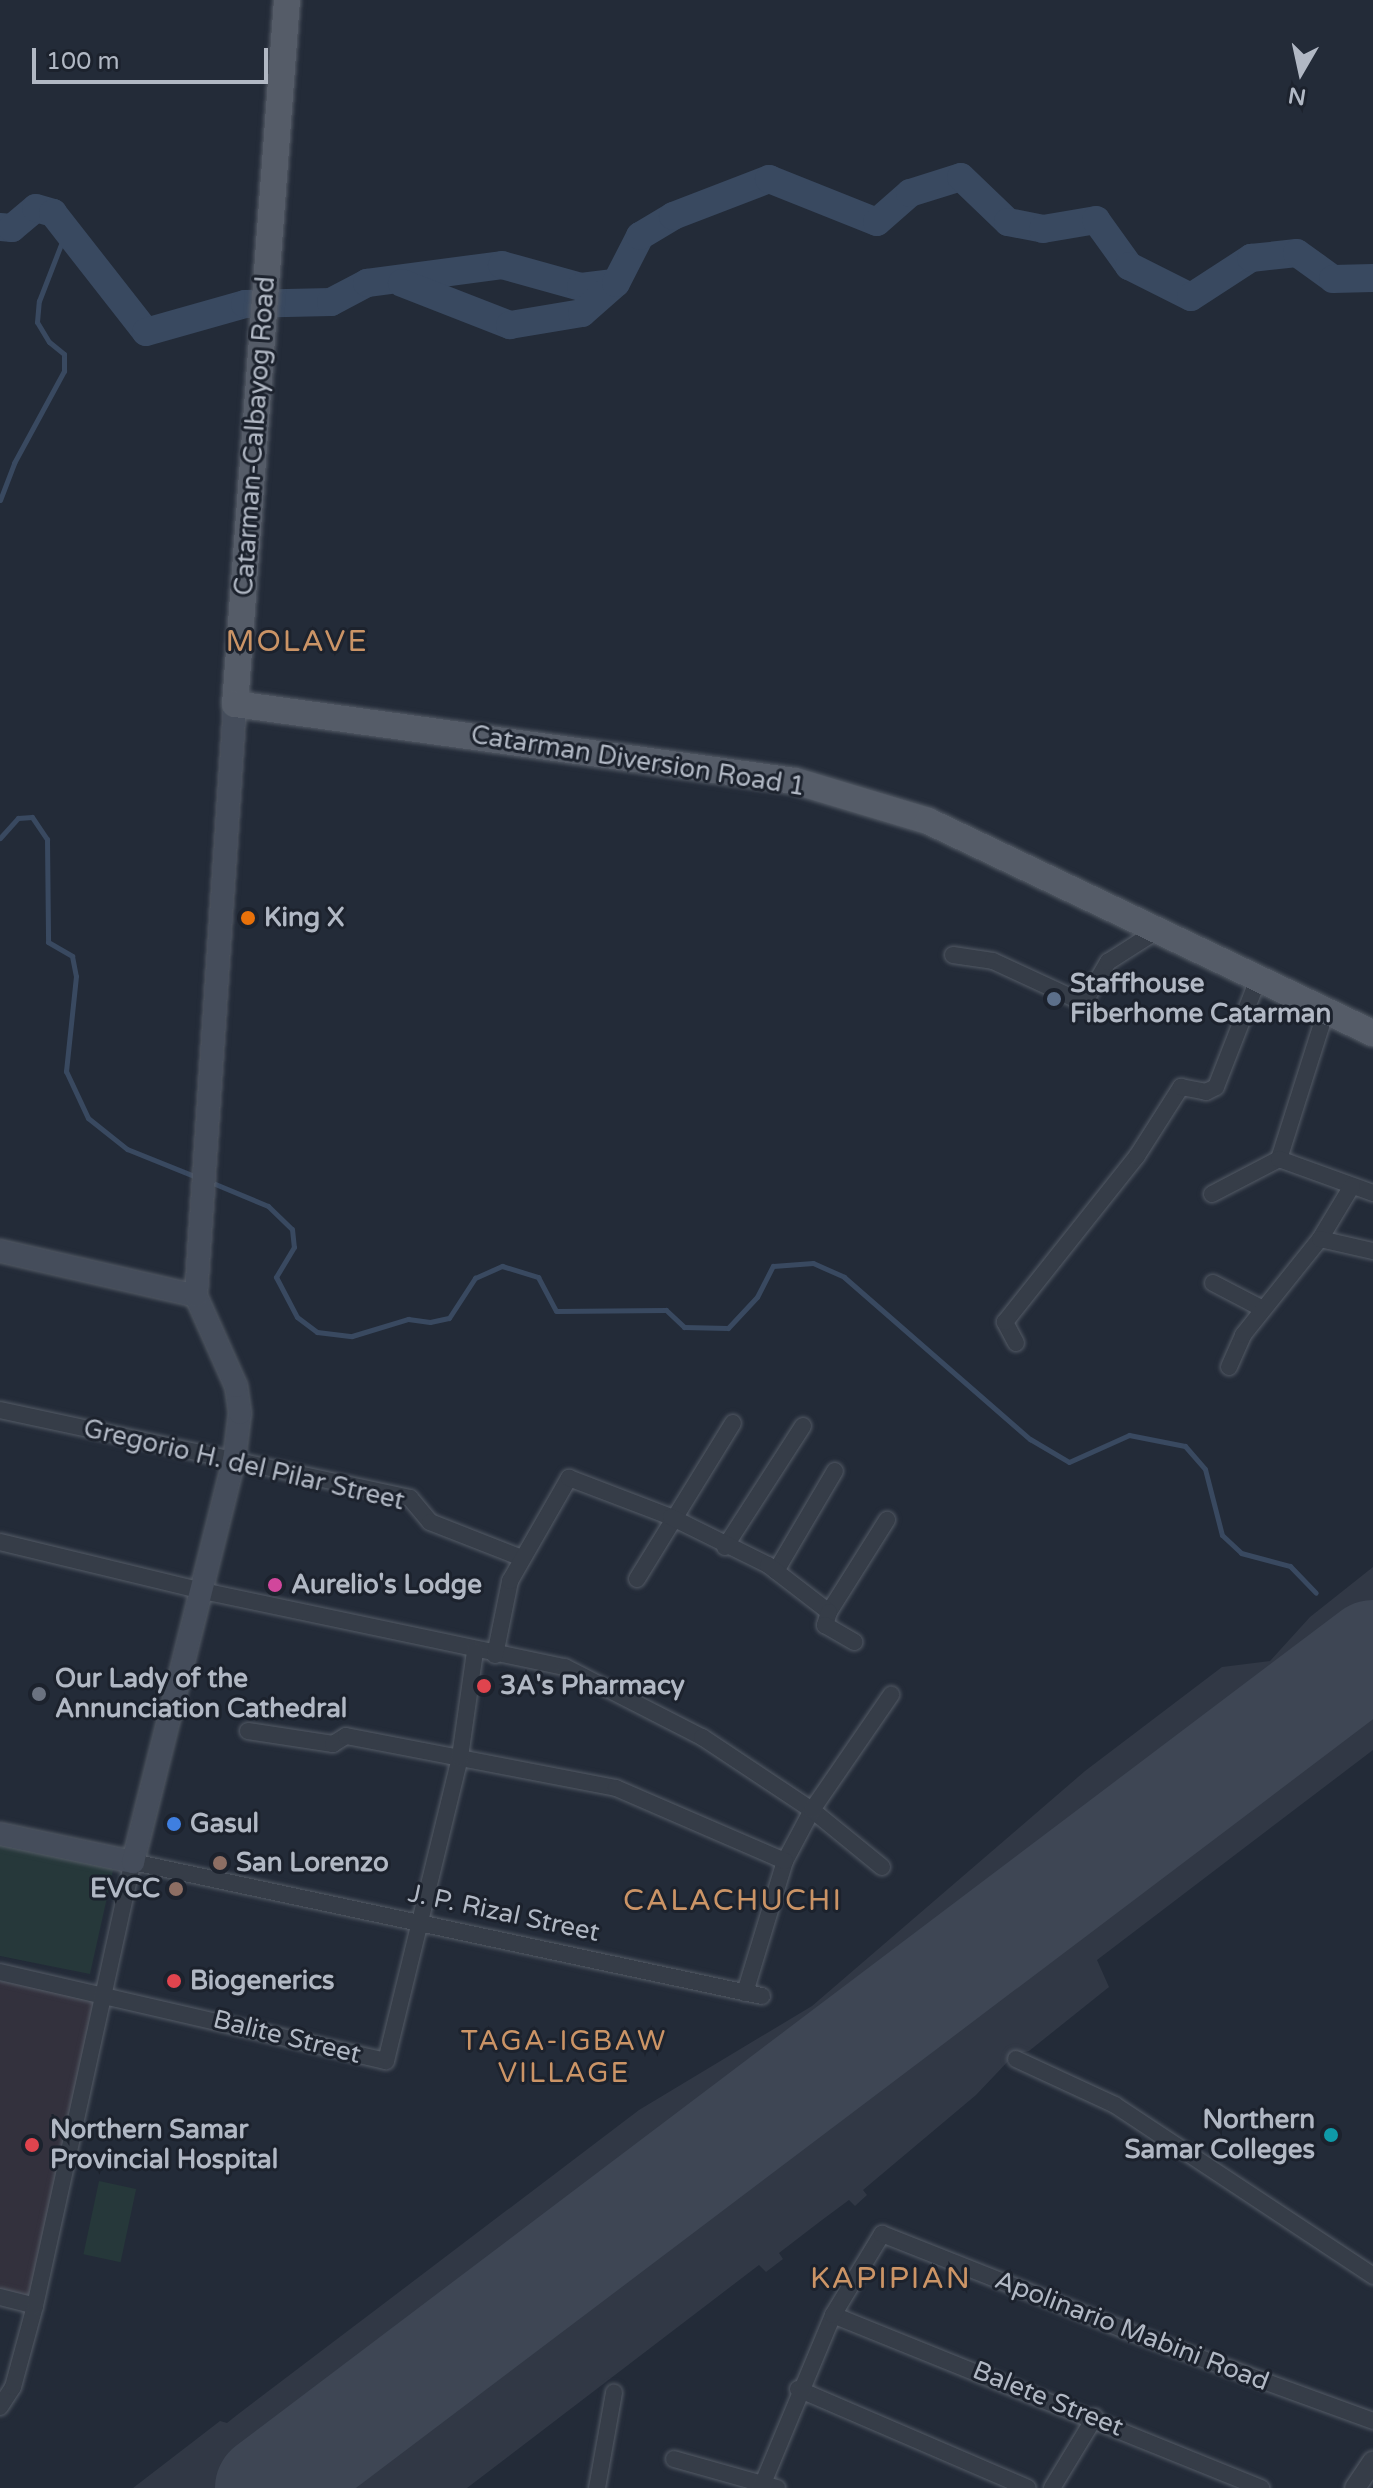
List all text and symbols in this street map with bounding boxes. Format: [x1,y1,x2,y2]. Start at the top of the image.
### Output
scale bar [36,32,272,82]
north arrow [1261,32,1341,112]
text: 100 m [46,47,120,76]
text: N [1286,81,1308,110]
street label: Catarman-Calbayog Road [228,275,282,597]
district label: MOLAVE [225,624,369,660]
street label: Catarman Diversion Road 1 [469,719,807,803]
place label: King X [264,902,344,934]
marker: King X [239,909,257,927]
place label: Staffhouse Fiberhome Catarman [1070,968,1331,1030]
marker: Staffhouse Fiberhome Catarman [1045,990,1063,1008]
street label: Gregorio H. del Pilar Street [80,1413,408,1517]
place label: Aurelio's Lodge [291,1569,482,1601]
marker: Aurelio's Lodge [266,1576,284,1594]
place label: Our Lady of the Annunciation Cathedral [55,1663,347,1724]
place label: 3A's Pharmacy [500,1670,685,1702]
marker: 3A's Pharmacy [475,1677,493,1695]
marker: Our Lady of the Annunciation Cathedral [30,1685,48,1703]
place label: Gasul [190,1808,259,1840]
marker: Gasul [165,1815,183,1833]
place label: San Lorenzo [236,1847,389,1879]
marker: San Lorenzo [211,1854,229,1872]
place label: EVCC [90,1873,160,1905]
street label: J. P. Rizal Street [406,1878,602,1948]
marker: EVCC [167,1880,185,1898]
district label: CALACHUCHI [623,1883,843,1919]
place label: Biogenerics [190,1965,335,1997]
marker: Biogenerics [165,1972,183,1990]
street label: Balite Street [210,2004,364,2070]
district label: TAGA-IGBAW VILLAGE [461,2024,667,2090]
place label: Northern Samar Colleges [1124,2104,1315,2166]
place label: Northern Samar Provincial Hospital [50,2114,278,2176]
marker: Northern Samar Colleges [1322,2126,1340,2144]
marker: Northern Samar Provincial Hospital [21,2134,43,2156]
district label: KAPIPIAN [810,2261,972,2297]
street label: Apolinario Mabini Road [991,2264,1273,2398]
street label: Balete Street [968,2355,1128,2443]

